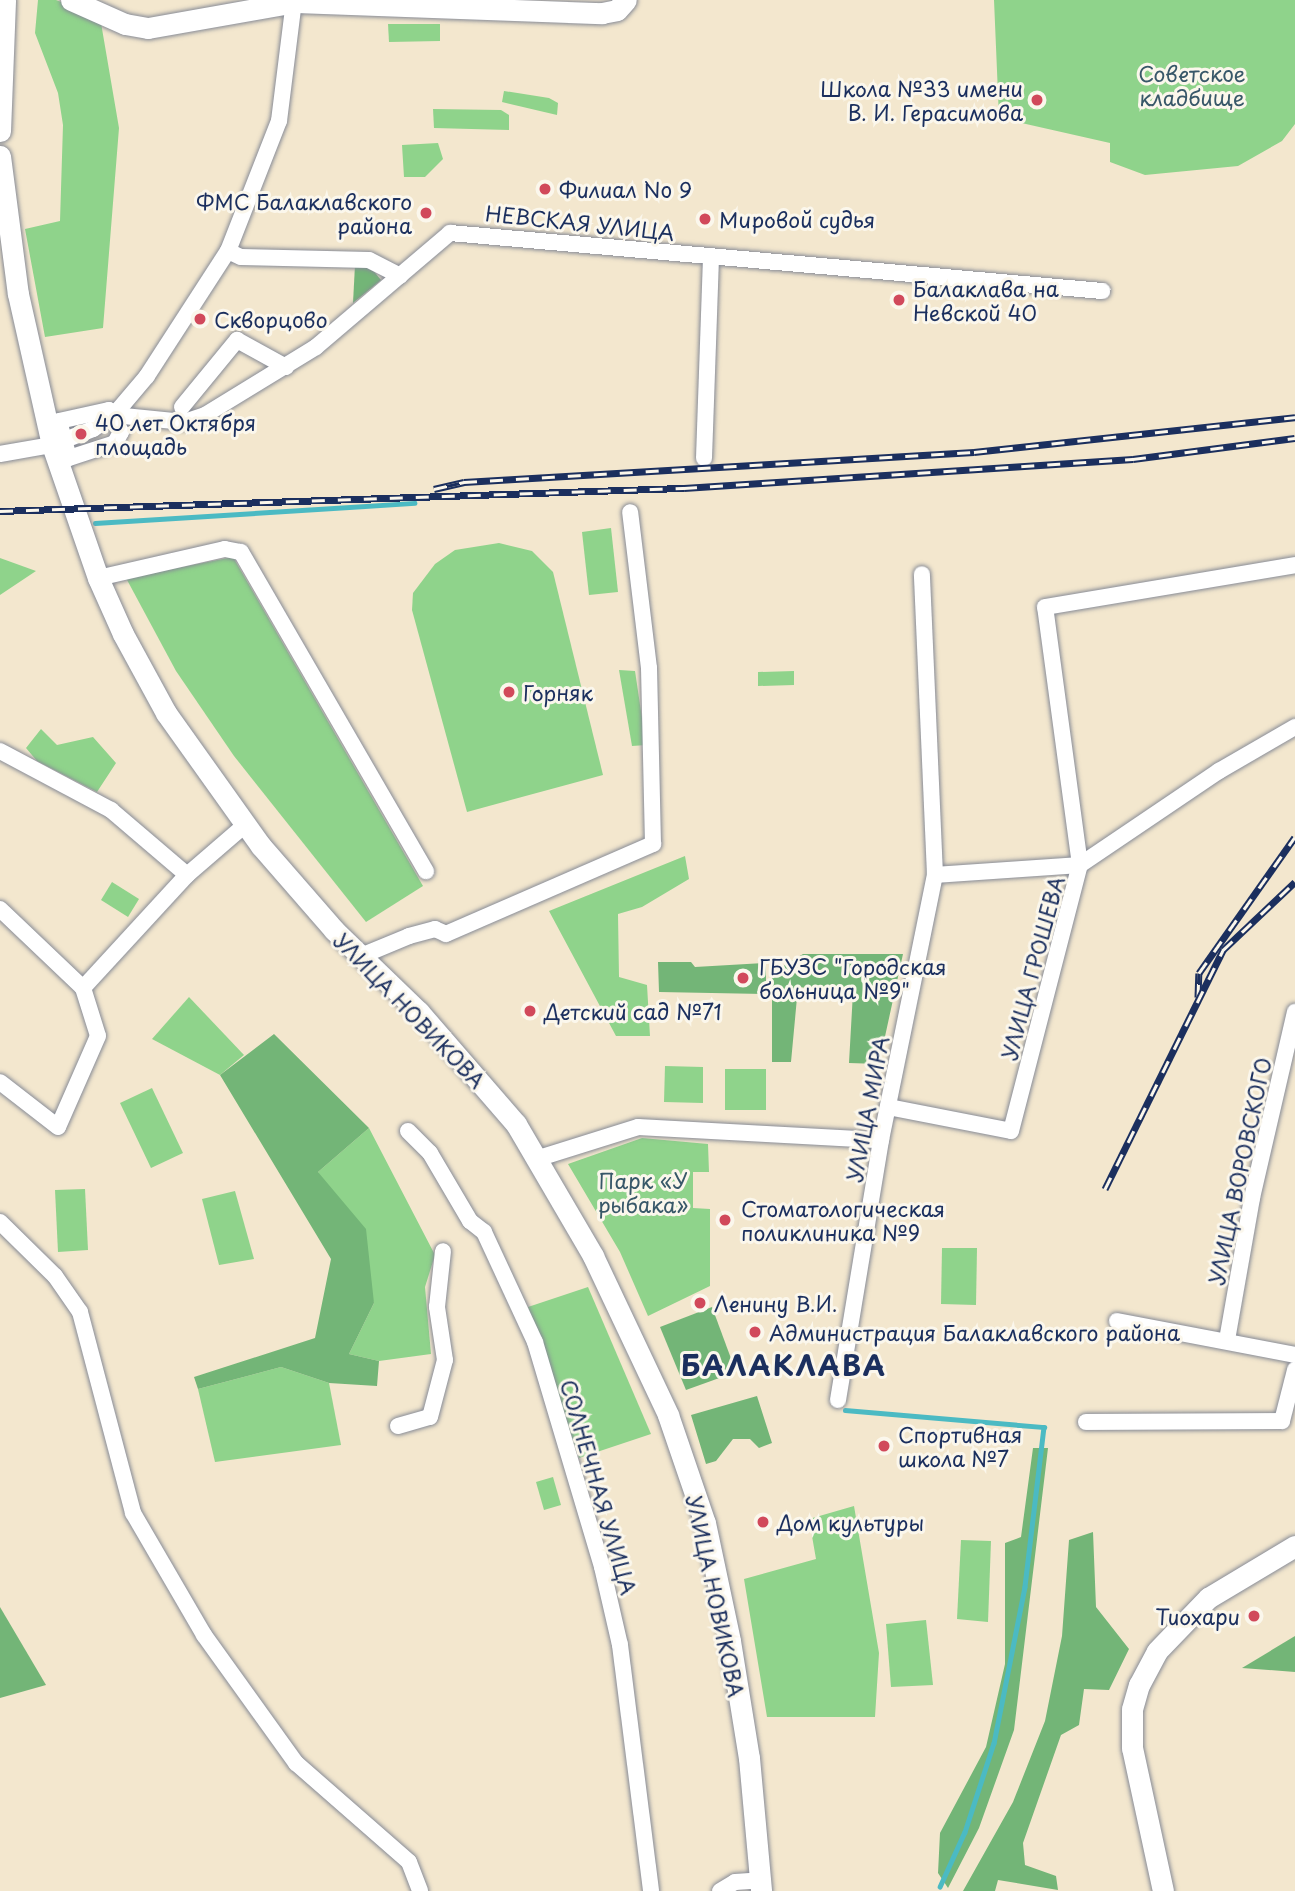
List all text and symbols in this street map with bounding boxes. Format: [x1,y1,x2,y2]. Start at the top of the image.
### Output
park label: Советское кладбище [1138,60,1246,110]
place label: Школа №33 имени В. И. Герасимова [819,75,1023,125]
marker: Школа №33 имени В. И. Герасимова [1029,92,1045,108]
place label: Филиал No 9 [559,176,690,202]
marker: Филиал No 9 [537,181,553,197]
place label: ФМС Балаклавского района [195,188,412,238]
street label: НЕВСКАЯ УЛИЦА [484,200,676,244]
marker: ФМС Балаклавского района [418,205,434,221]
place label: Мировой судья [719,206,875,232]
marker: Мировой судья [697,211,713,227]
place label: Балаклава на Невской 40 [913,275,1059,325]
marker: Балаклава на Невской 40 [891,292,907,308]
place label: Скворцово [214,306,328,332]
marker: Скворцово [192,311,208,327]
place label: 40 лет Октября площадь [95,409,258,459]
marker: 40 лет Октября площадь [73,426,89,442]
place label: Горняк [523,679,593,705]
marker: Горняк [501,684,517,700]
street label: УЛИЦА ГРОШЕВА [995,873,1069,1063]
street label: УЛИЦА НОВИКОВА [329,927,491,1093]
place label: ГБУЗС "Городская больница №9" [759,953,947,1003]
marker: ГБУЗС "Городская больница №9" [733,968,753,988]
place label: Детский сад №71 [544,998,723,1024]
marker: Детский сад №71 [522,1003,538,1019]
street label: УЛИЦА МИРА [840,1034,894,1184]
street label: УЛИЦА ВОРОВСКОГО [1202,1055,1276,1287]
park label: Парк «У рыбака» [598,1167,688,1217]
place label: Стоматологическая поликлиника №9 [741,1195,945,1245]
marker: Стоматологическая поликлиника №9 [715,1210,735,1230]
place label: Ленину В.И. [714,1290,838,1316]
marker: Ленину В.И. [692,1295,708,1311]
place label: Администрация Балаклавского района [769,1319,1180,1345]
marker: Администрация Балаклавского района [747,1324,763,1340]
district label: БАЛАКЛАВА [682,1348,886,1382]
street label: СОЛНЕЧНАЯ УЛИЦА [556,1377,642,1597]
place label: Спортивная школа №7 [898,1421,1022,1471]
marker: Спортивная школа №7 [876,1438,892,1454]
street label: УЛИЦА НОВИКОВА [682,1492,750,1700]
place label: Дом культуры [777,1509,925,1535]
marker: Дом культуры [755,1514,771,1530]
place label: Тиохари [1155,1603,1240,1629]
marker: Тиохари [1246,1608,1262,1624]

